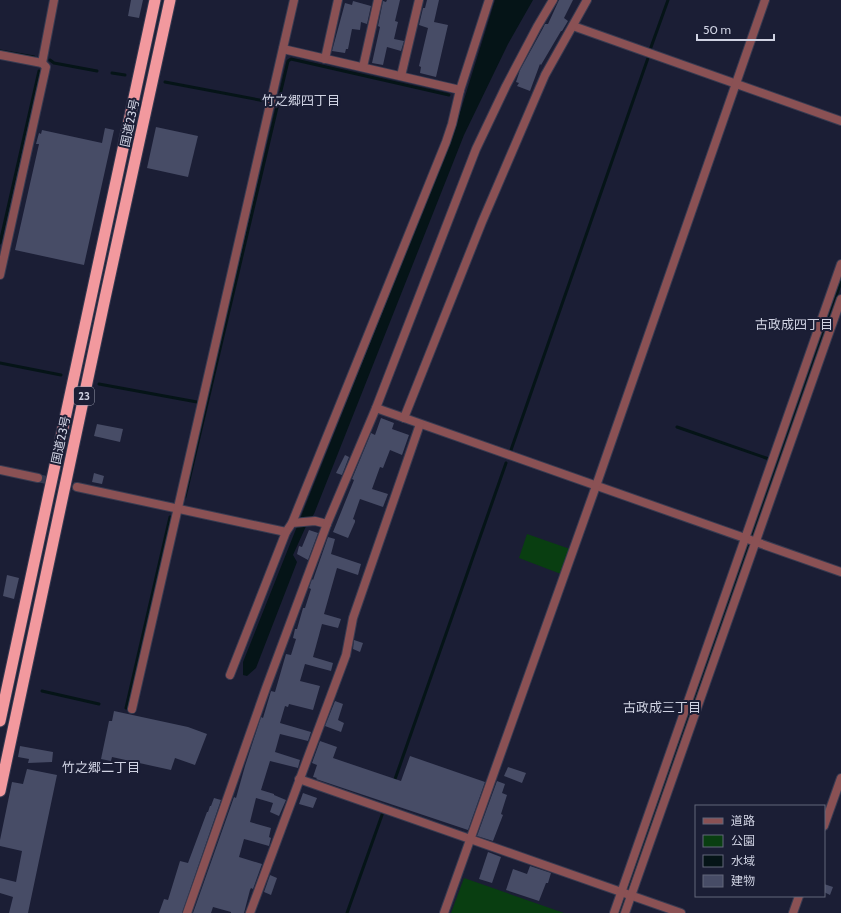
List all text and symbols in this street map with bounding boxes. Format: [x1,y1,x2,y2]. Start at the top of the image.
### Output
scale bar [697,16,774,42]
text: 50 m [703,22,731,37]
district label: 竹之郷四丁目 [262,92,340,108]
street label: 国道23号 [117,97,142,148]
district label: 古政成四丁目 [755,316,833,332]
road number: 23 [74,387,94,405]
street label: 国道23号 [48,414,73,465]
district label: 古政成三丁目 [623,699,701,715]
district label: 竹之郷二丁目 [62,759,140,775]
legend [695,805,825,897]
text: 道路 [731,813,755,828]
text: 公園 [731,833,755,848]
text: 水域 [731,853,755,868]
text: 建物 [731,873,755,888]

